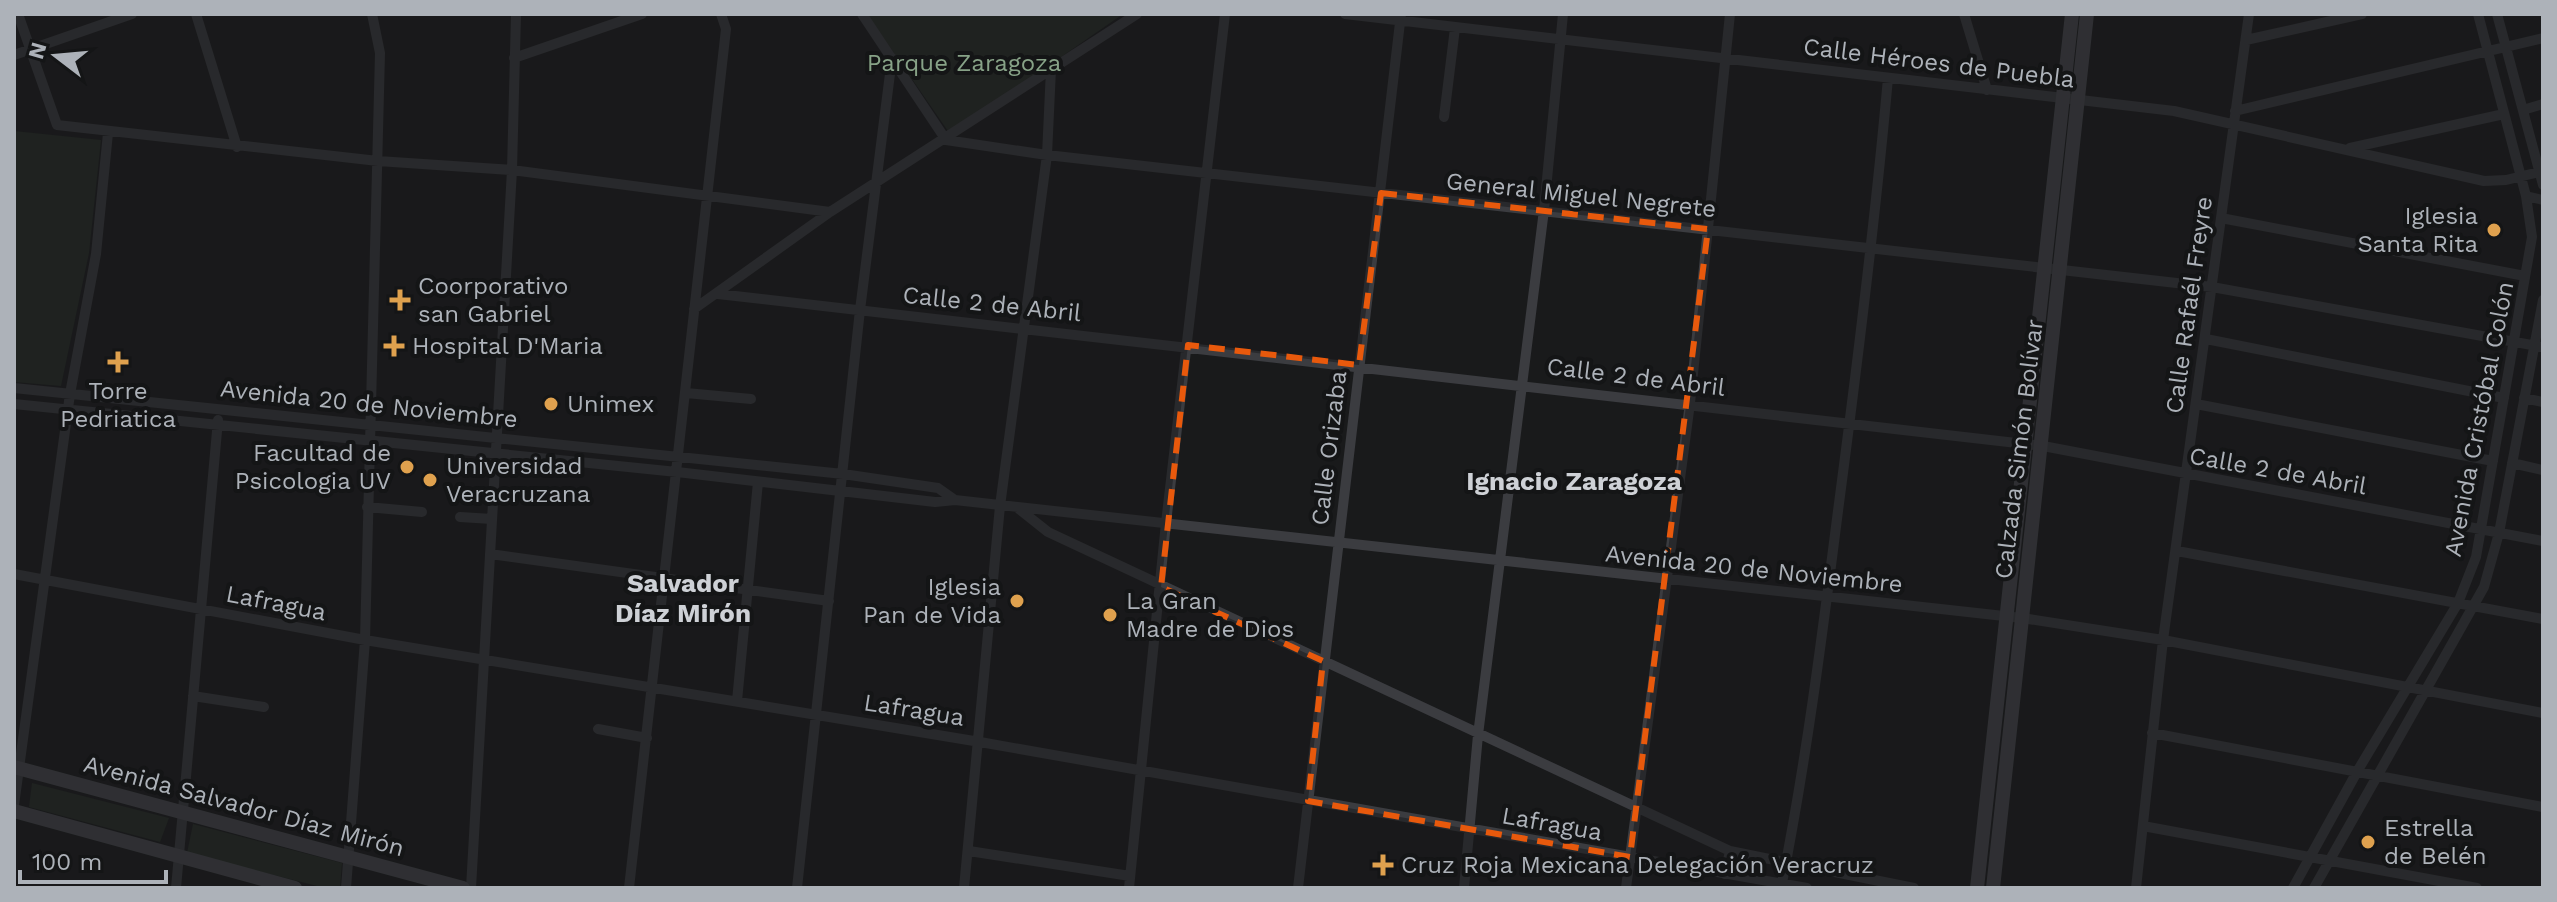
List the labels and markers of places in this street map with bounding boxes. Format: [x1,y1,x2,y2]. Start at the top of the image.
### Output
place label: Iglesia Santa Rita [2357,202,2478,258]
marker: Iglesia Santa Rita [2485,221,2503,239]
place label: Coorporativo san Gabriel [418,272,568,328]
marker: Coorporativo san Gabriel [389,289,411,311]
place label: Hospital D'Maria [412,332,603,360]
marker: Hospital D'Maria [383,335,405,357]
marker: Torre Pedriatica [107,351,129,373]
place label: Torre Pedriatica [60,377,176,433]
place label: Unimex [567,390,654,418]
marker: Unimex [542,395,560,413]
place label: Facultad de Psicologia UV [235,439,391,495]
place label: Universidad Veracruzana [446,452,590,508]
marker: Facultad de Psicologia UV [398,458,416,476]
marker: Universidad Veracruzana [421,471,439,489]
place label: Iglesia Pan de Vida [863,573,1001,629]
place label: La Gran Madre de Dios [1126,587,1294,643]
marker: Iglesia Pan de Vida [1008,592,1026,610]
marker: La Gran Madre de Dios [1101,606,1119,624]
place label: Estrella de Belén [2384,814,2487,870]
marker: Estrella de Belén [2359,833,2377,851]
place label: Cruz Roja Mexicana Delegación Veracruz [1401,851,1874,879]
marker: Cruz Roja Mexicana Delegación Veracruz [1372,854,1394,876]

